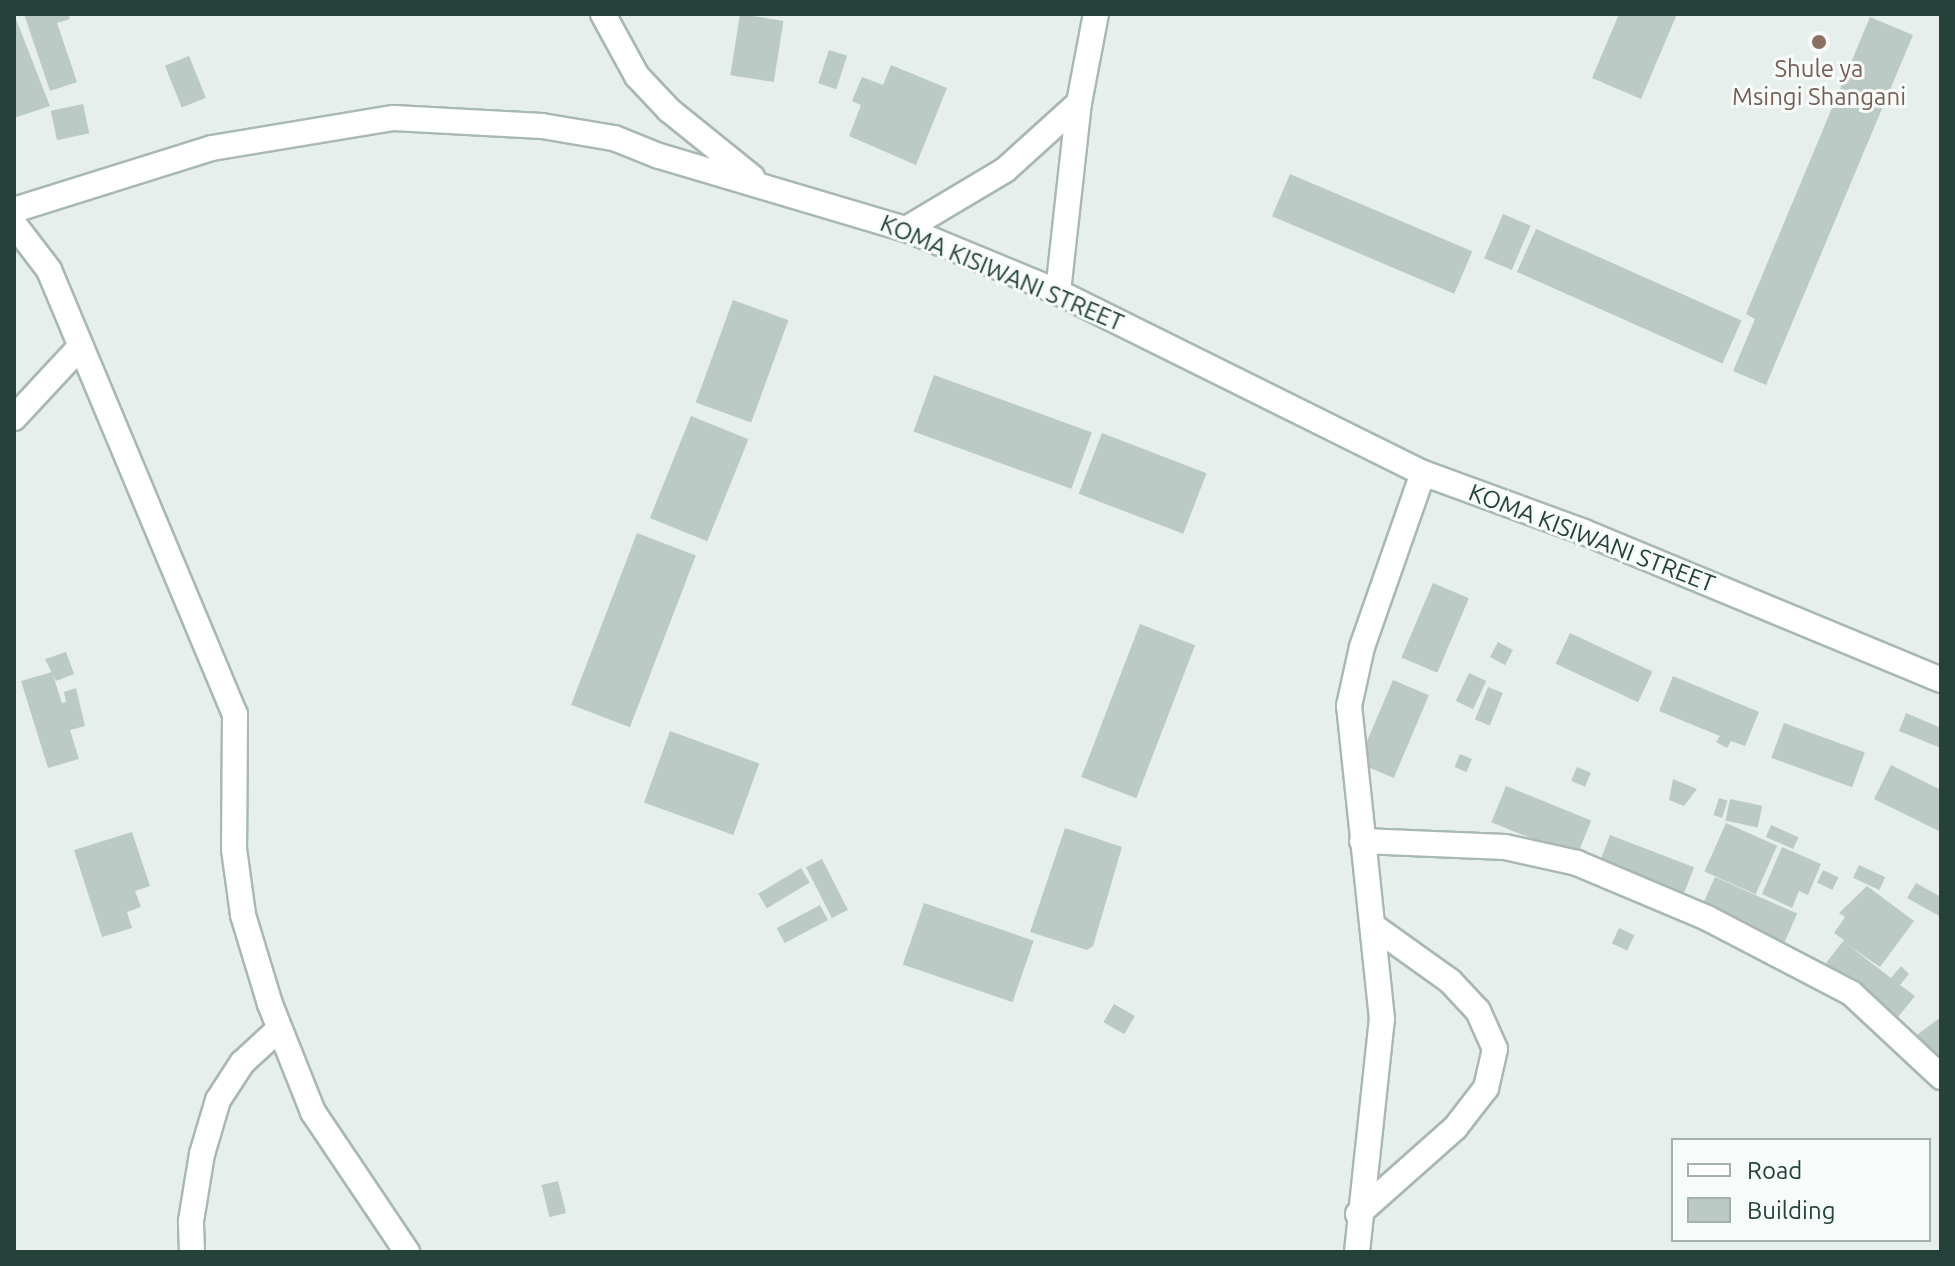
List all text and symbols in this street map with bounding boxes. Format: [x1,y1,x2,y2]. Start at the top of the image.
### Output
marker: Shule ya Msingi Shangani [1810,33,1828,51]
place label: Shule ya Msingi Shangani [1732,55,1906,111]
street label: KOMA KISIWANI STREET [876,209,1128,337]
street label: KOMA KISIWANI STREET [1465,478,1719,598]
legend [1671,1138,1931,1242]
text: Road [1747,1157,1802,1184]
text: Building [1747,1197,1835,1224]

